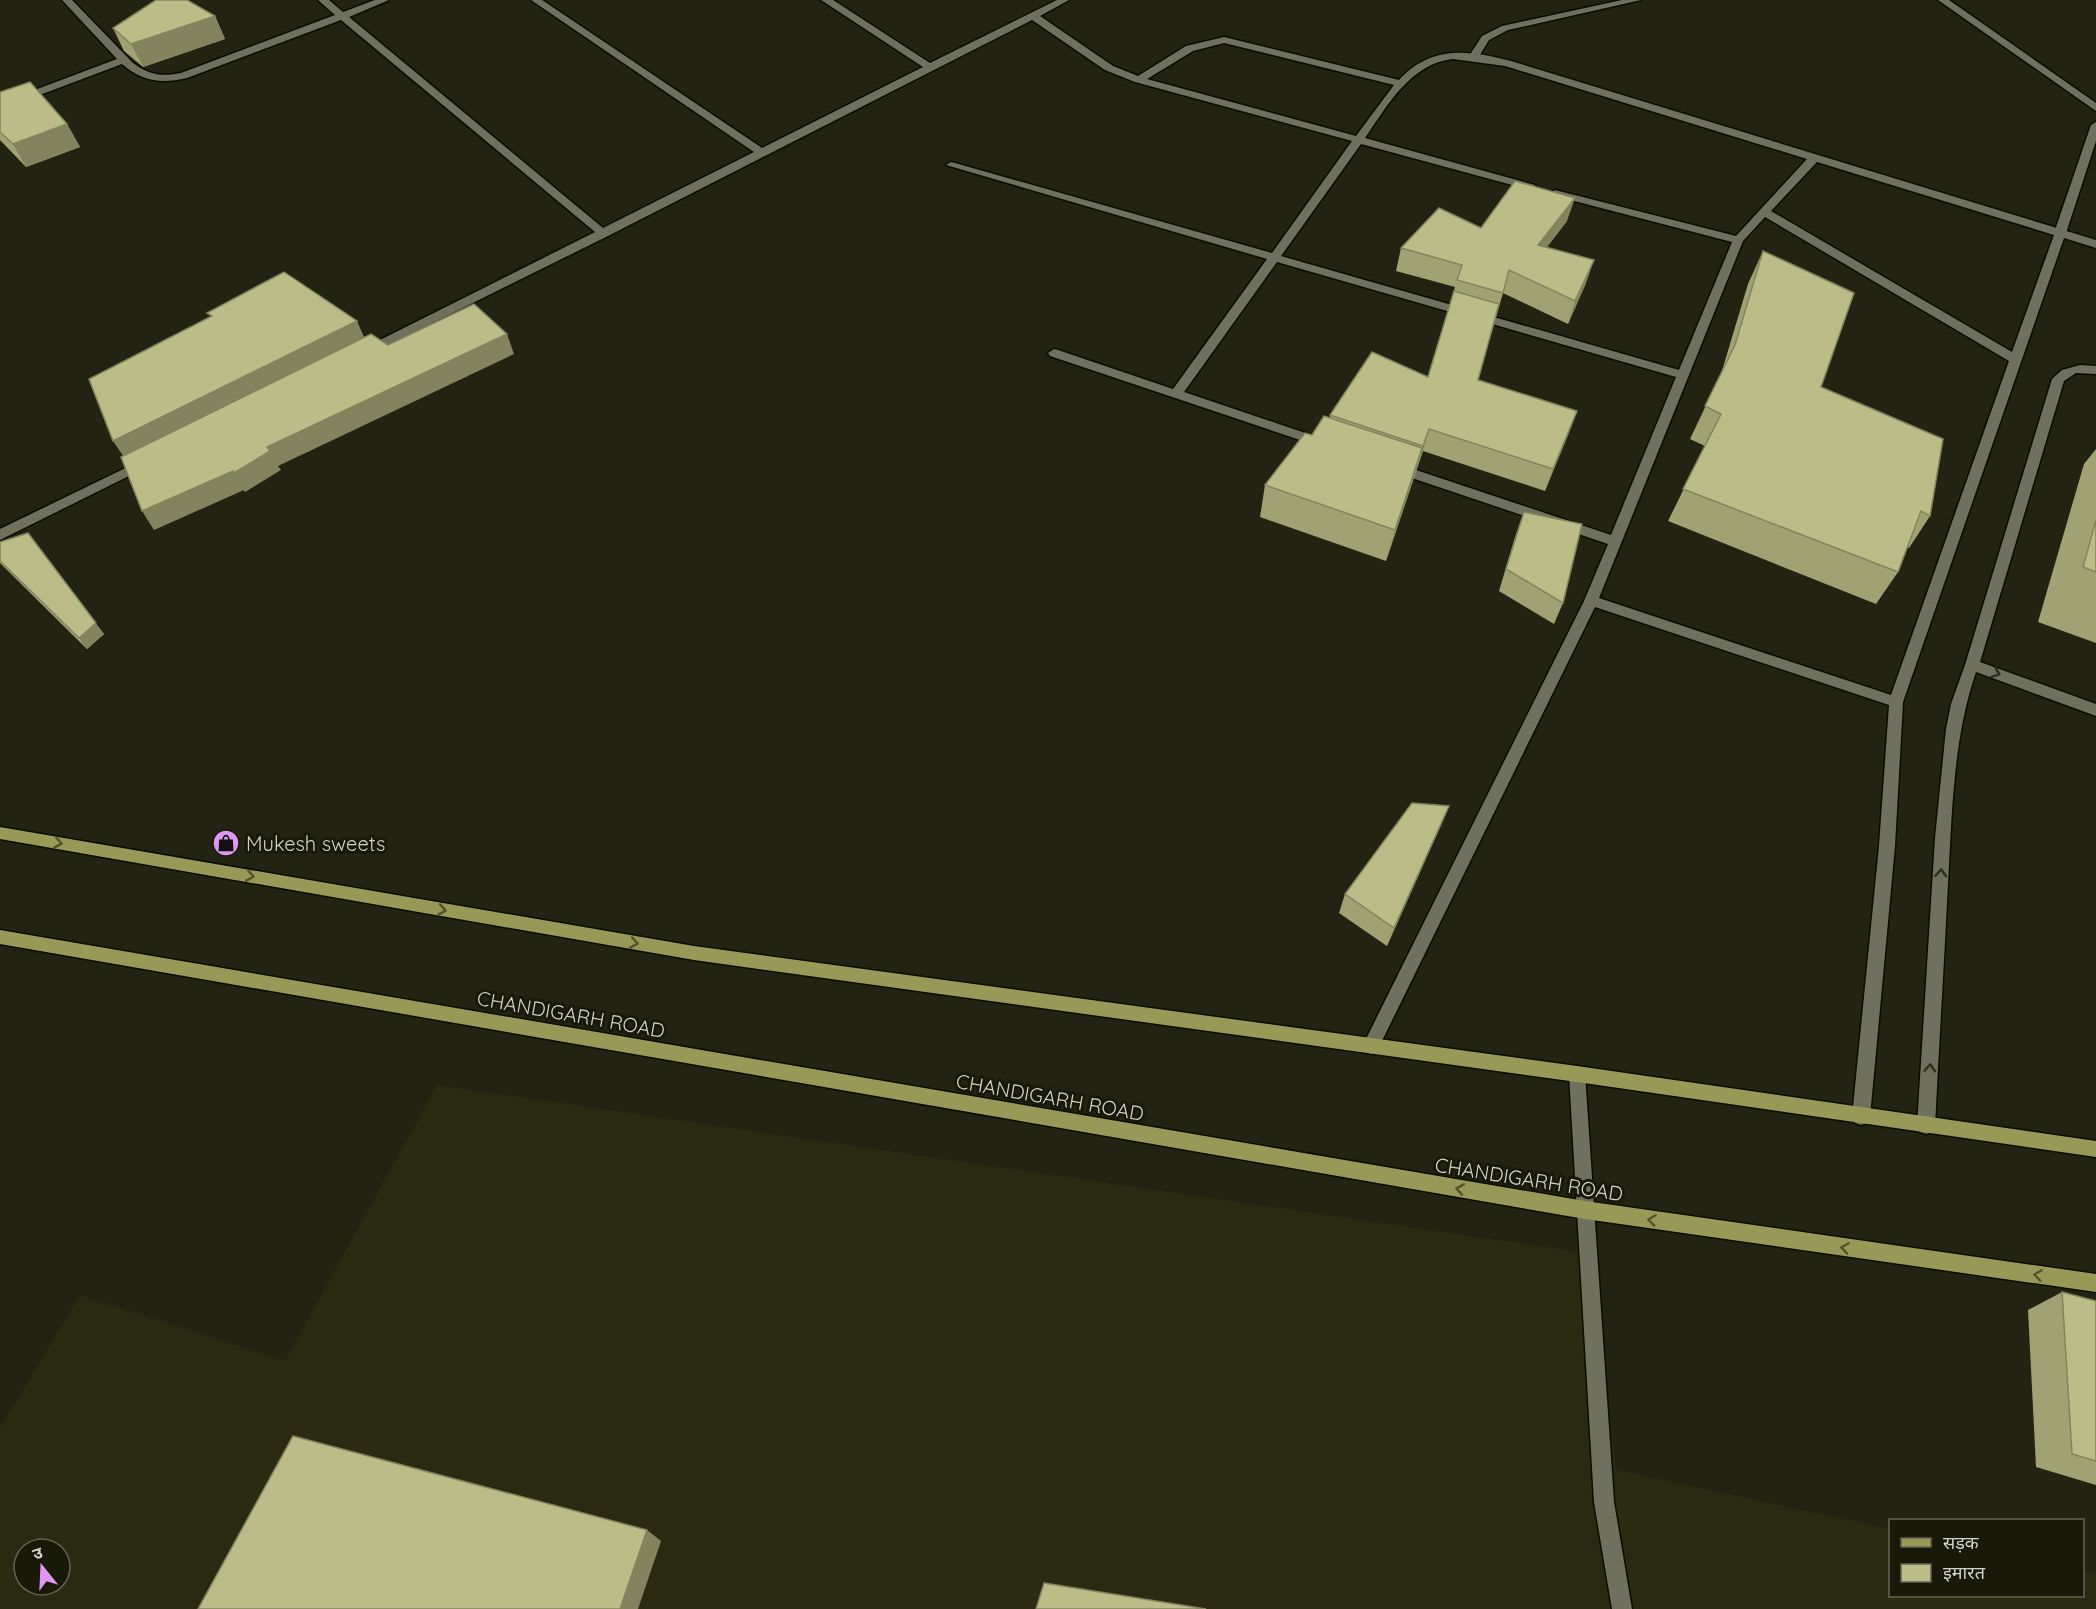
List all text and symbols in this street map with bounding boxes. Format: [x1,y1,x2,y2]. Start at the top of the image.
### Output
one-way arrow [1990,666,2001,679]
shop icon: Mukesh sweets [211,828,241,858]
place label: Mukesh sweets [246,831,385,856]
one-way arrow [52,836,62,849]
one-way arrow [1934,869,1947,878]
one-way arrow [245,870,254,882]
one-way arrow [437,903,447,916]
one-way arrow [629,936,639,949]
street label: CHANDIGARH ROAD [475,985,667,1043]
one-way arrow [1923,1063,1936,1072]
street label: CHANDIGARH ROAD [954,1068,1146,1126]
street label: CHANDIGARH ROAD [1433,1152,1625,1206]
one-way arrow [1455,1183,1464,1195]
one-way arrow [1647,1214,1657,1226]
one-way arrow [1840,1242,1850,1254]
one-way arrow [2033,1270,2043,1282]
legend [1889,1519,2084,1597]
text: सड़क [1943,1531,1980,1554]
north arrow [12,1537,72,1597]
text: उ [30,1542,46,1564]
text: इमारत [1943,1561,1986,1584]

